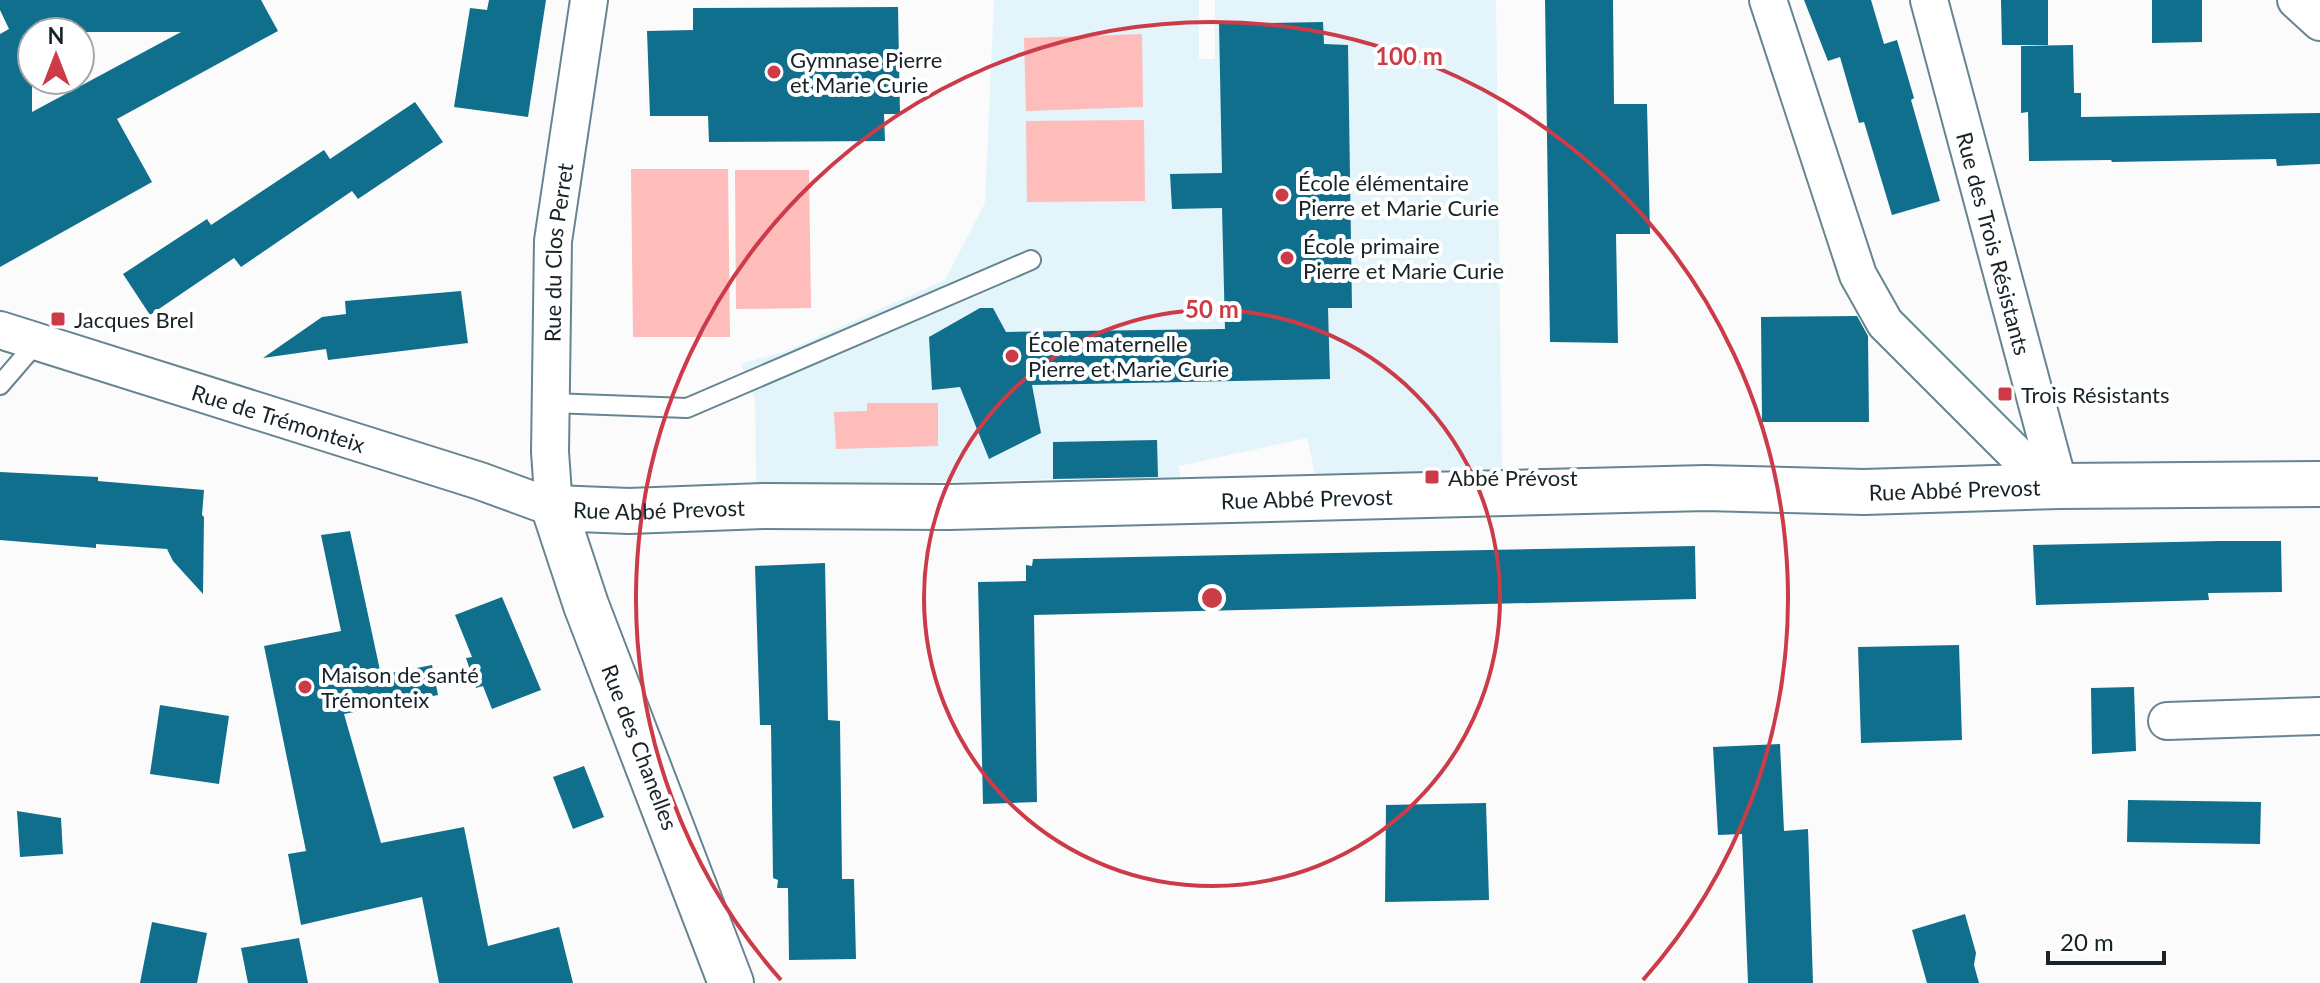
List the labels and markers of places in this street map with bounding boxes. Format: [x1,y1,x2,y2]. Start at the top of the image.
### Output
place label: Gymnase Pierre et Marie Curie [790,46,942,98]
marker: Gymnase Pierre et Marie Curie [765,63,783,81]
place label: École élémentaire Pierre et Marie Curie [1298,169,1499,221]
marker: École élémentaire Pierre et Marie Curie [1273,186,1291,204]
place label: École primaire Pierre et Marie Curie [1303,232,1504,284]
marker: École primaire Pierre et Marie Curie [1278,249,1296,267]
place label: Jacques Brel [74,306,194,333]
marker: Jacques Brel [49,310,67,328]
place label: École maternelle Pierre et Marie Curie [1028,330,1229,382]
marker: École maternelle Pierre et Marie Curie [1003,347,1021,365]
place label: Trois Résistants [2021,381,2169,408]
marker: Trois Résistants [1996,385,2014,403]
place label: Abbé Prévost [1448,464,1578,491]
marker: Abbé Prévost [1423,468,1441,486]
centre of rings [1198,584,1226,612]
place label: Maison de santé Trémonteix [321,661,479,713]
marker: Maison de santé Trémonteix [296,678,314,696]

